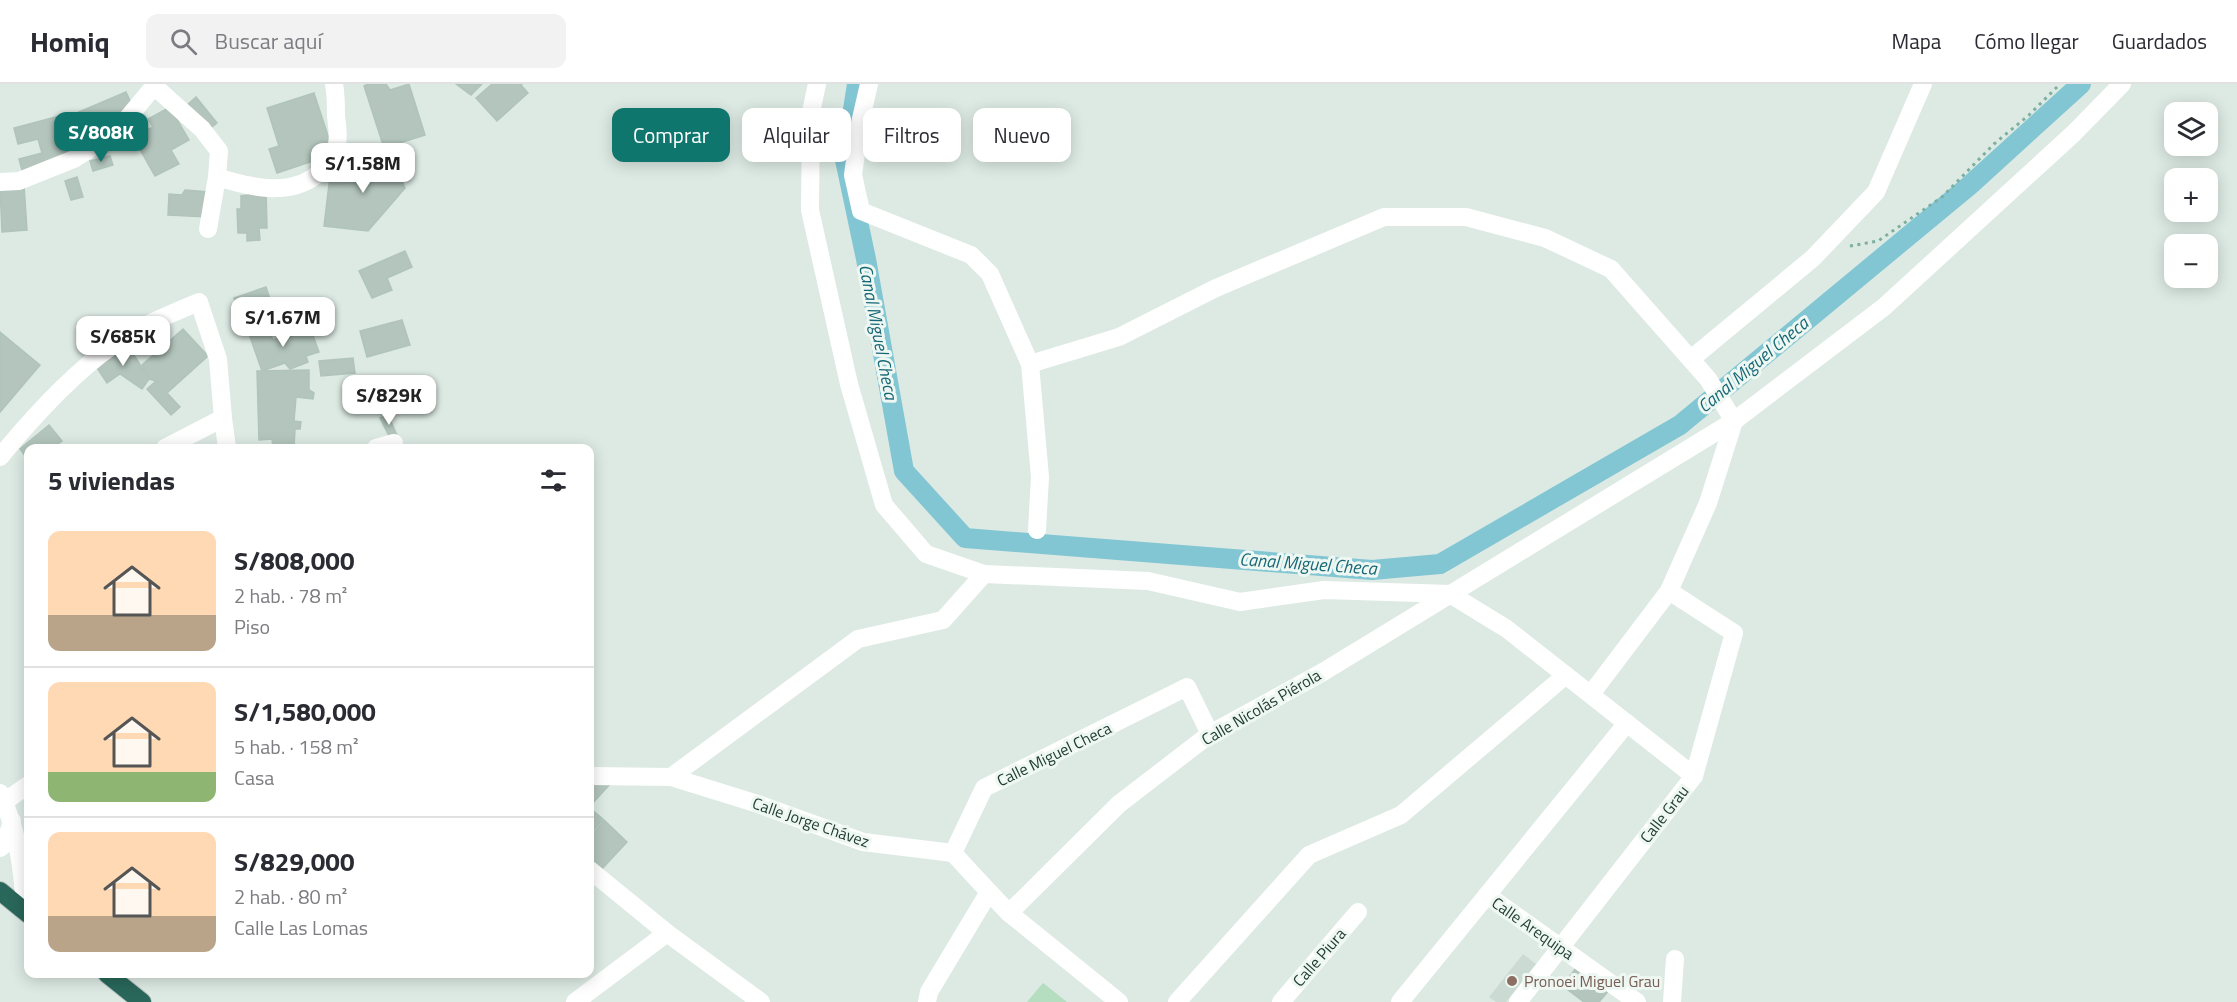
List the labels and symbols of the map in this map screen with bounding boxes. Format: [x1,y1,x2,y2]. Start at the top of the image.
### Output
pin: S/808K [52,112,150,163]
pin: S/1.58M [308,143,418,194]
water label: Canal Miguel Checa [852,262,905,403]
pin: S/1.67M [228,297,338,348]
water label: Canal Miguel Checa [1691,309,1815,419]
pin: S/685K [74,316,172,367]
pin: S/829K [340,375,438,426]
water label: Canal Miguel Checa [1239,545,1379,582]
street label: Calle Nicolás Piérola [1197,663,1325,751]
street label: Calle Miguel Checa [993,716,1115,792]
street label: Calle Grau [1634,780,1694,848]
street label: Calle Jorge Chávez [749,791,873,853]
street label: Calle Arequipa [1487,891,1579,965]
street label: Calle Piura [1287,922,1351,992]
place label: Pronoei Miguel Grau [1524,969,1660,993]
marker: Pronoei Miguel Grau [1505,974,1519,988]

